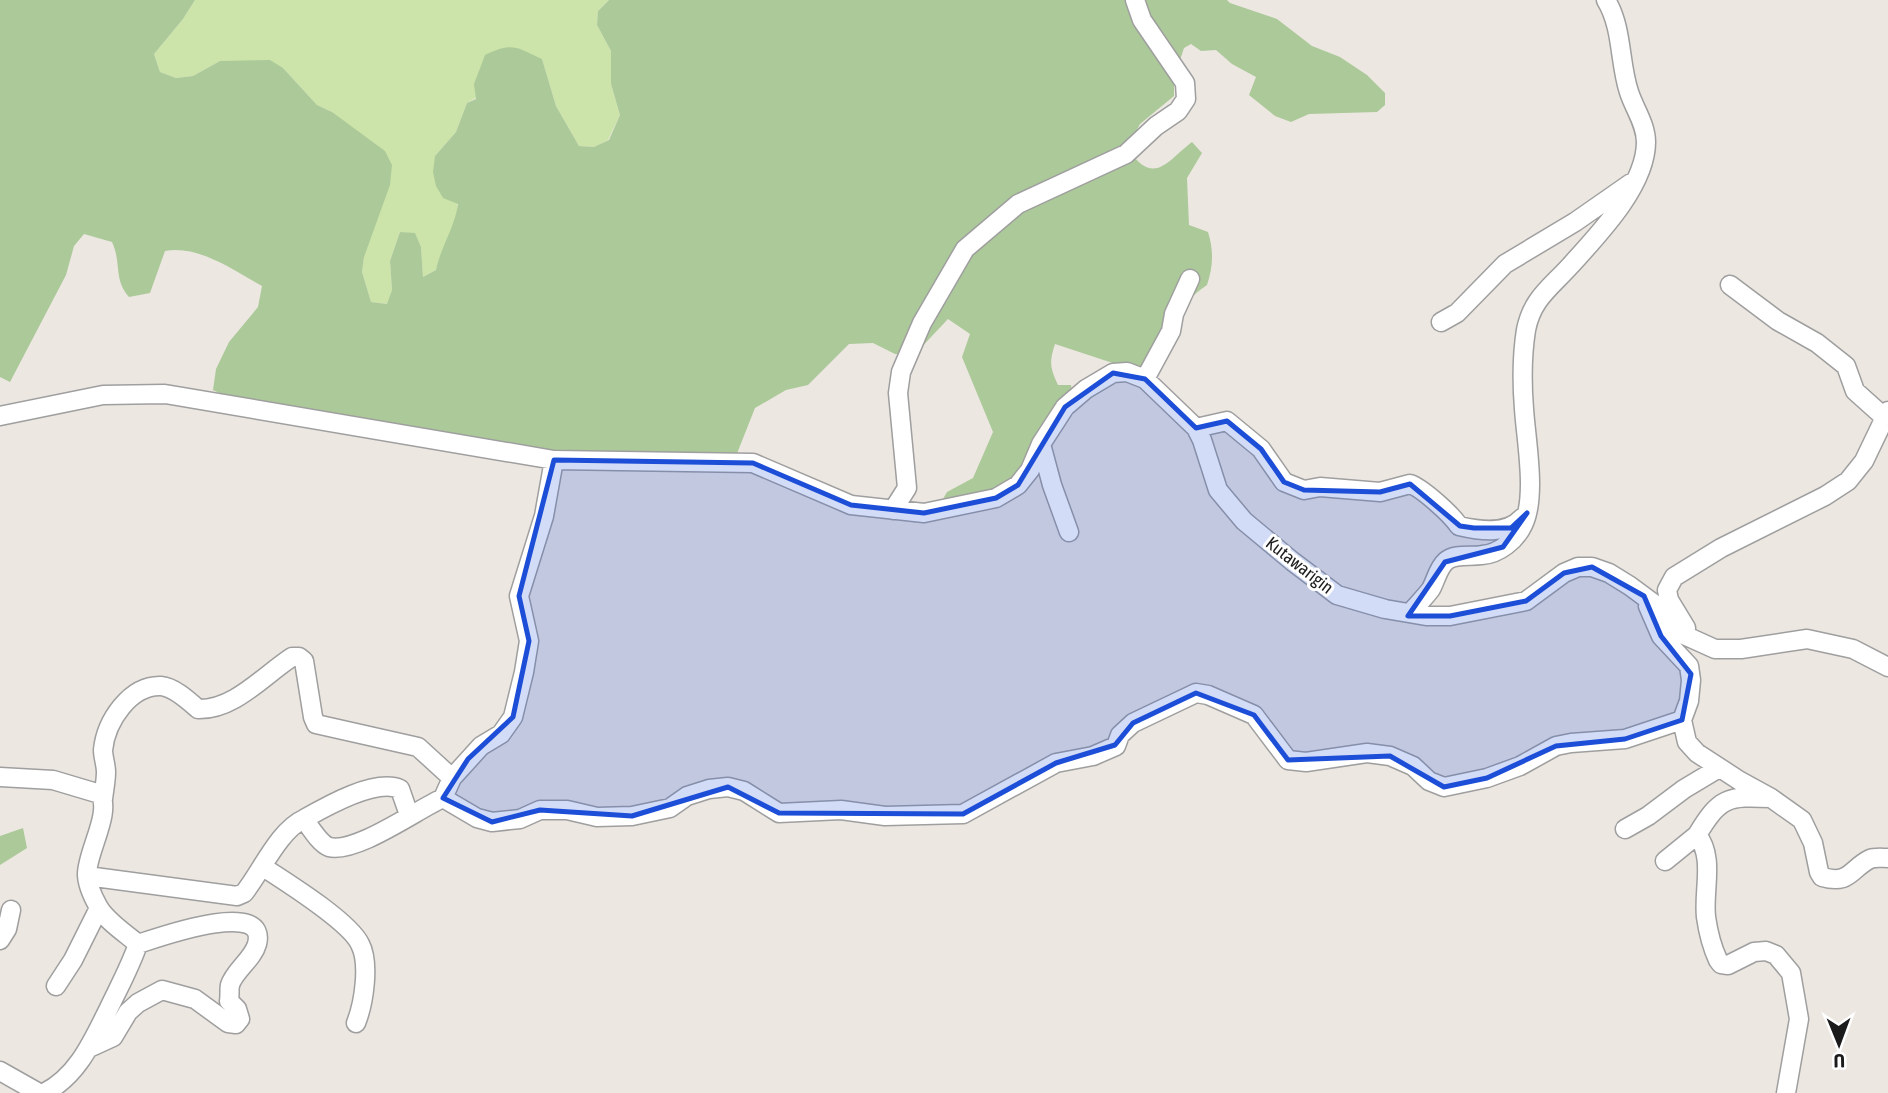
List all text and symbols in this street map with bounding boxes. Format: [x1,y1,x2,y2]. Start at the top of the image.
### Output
street label: Kutawarigin [1262,532,1338,598]
north arrow [1804,1009,1874,1079]
text: U [1833,1050,1845,1072]

